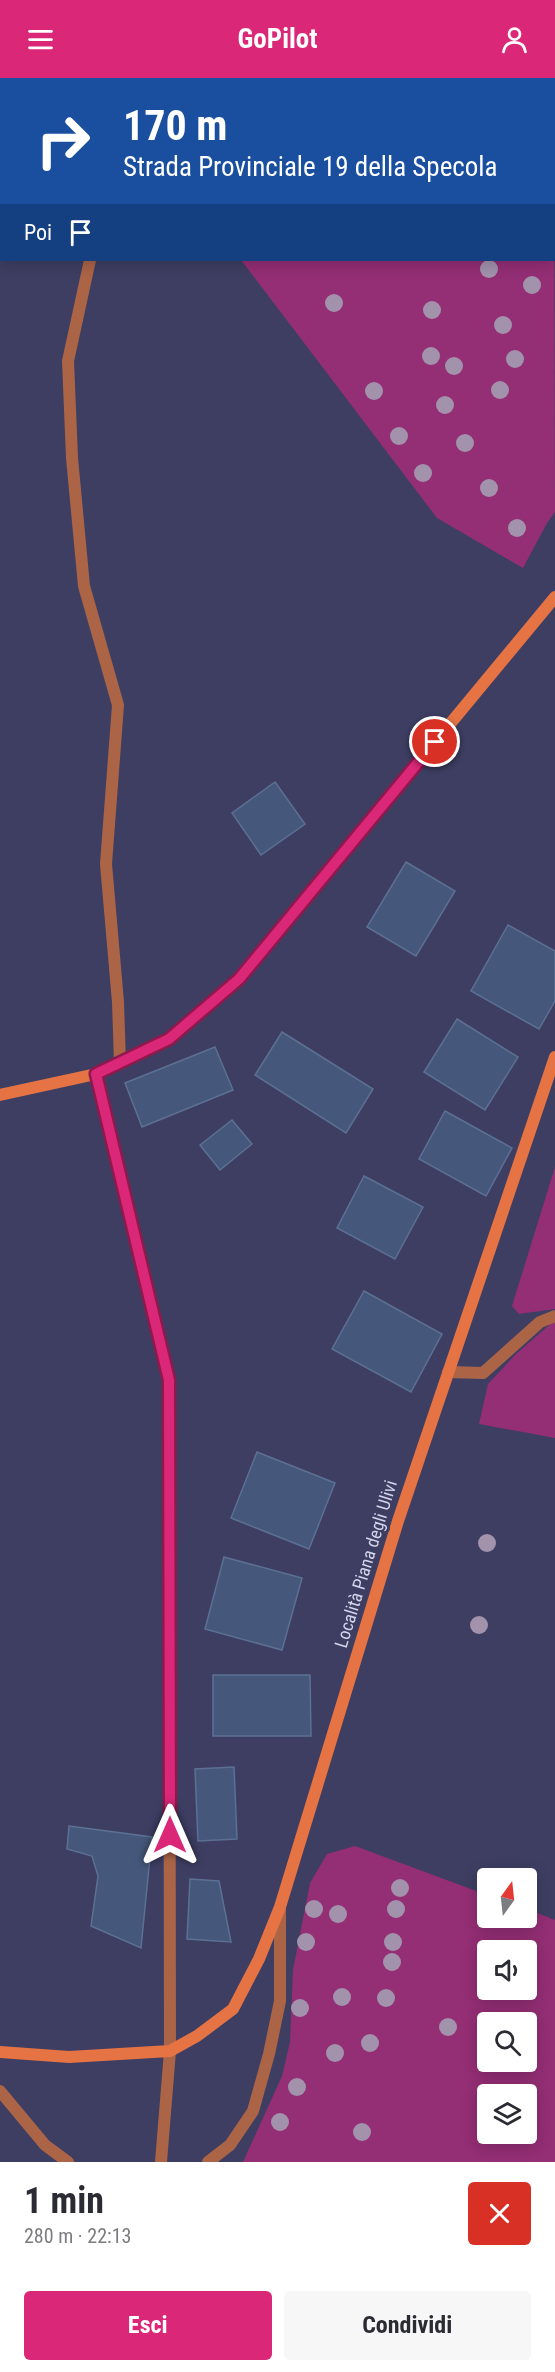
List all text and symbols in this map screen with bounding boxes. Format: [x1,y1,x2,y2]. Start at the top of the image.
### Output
icon: menu [24,23,57,56]
text: GoPilot [238,23,317,55]
icon: person [498,23,531,56]
text: 170 m [123,101,228,150]
icon: right [24,102,102,180]
text: Strada Provinciale 19 della Specola [123,151,497,183]
icon: arrive [64,216,97,249]
text: Poi [24,220,52,245]
pin [409,716,460,767]
icon: arrive [418,725,451,758]
street label: Località Piana degli Ulivi [330,1478,401,1650]
position arrow [138,1803,202,1867]
north arrow [477,1868,537,1928]
map controls [477,1868,537,2144]
button: sound [477,1940,537,2000]
button: search [477,2012,537,2072]
button: layers [477,2084,537,2144]
text: 1 min [24,2180,104,2222]
button: close [468,2182,531,2245]
text: 280 m · 22:13 [24,2224,131,2248]
button: Esci [24,2291,272,2360]
button: Condividi [284,2291,531,2360]

